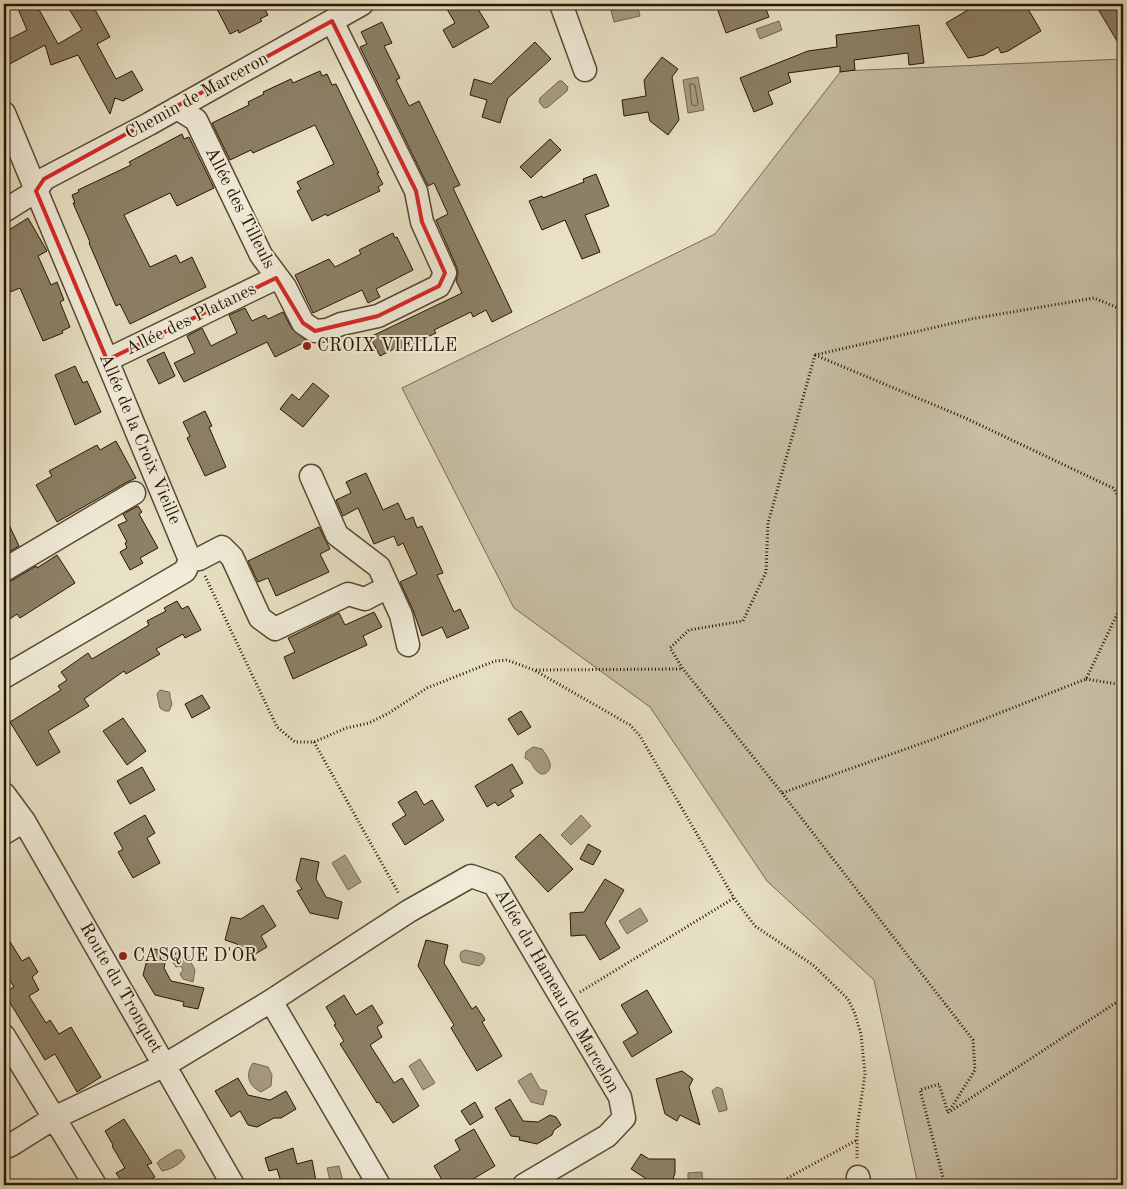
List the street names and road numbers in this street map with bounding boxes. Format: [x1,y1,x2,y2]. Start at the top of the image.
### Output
street label: Chemin de Marceron [123,49,272,143]
street label: Allée des Tilleuls [202,144,278,272]
street label: Allée des Platanes [123,280,259,358]
street label: Allée de la Croix Vieille [96,351,184,527]
street label: Allée du Hameau de Marcelon [491,886,623,1096]
street label: Route du Tronquet [76,920,166,1056]

